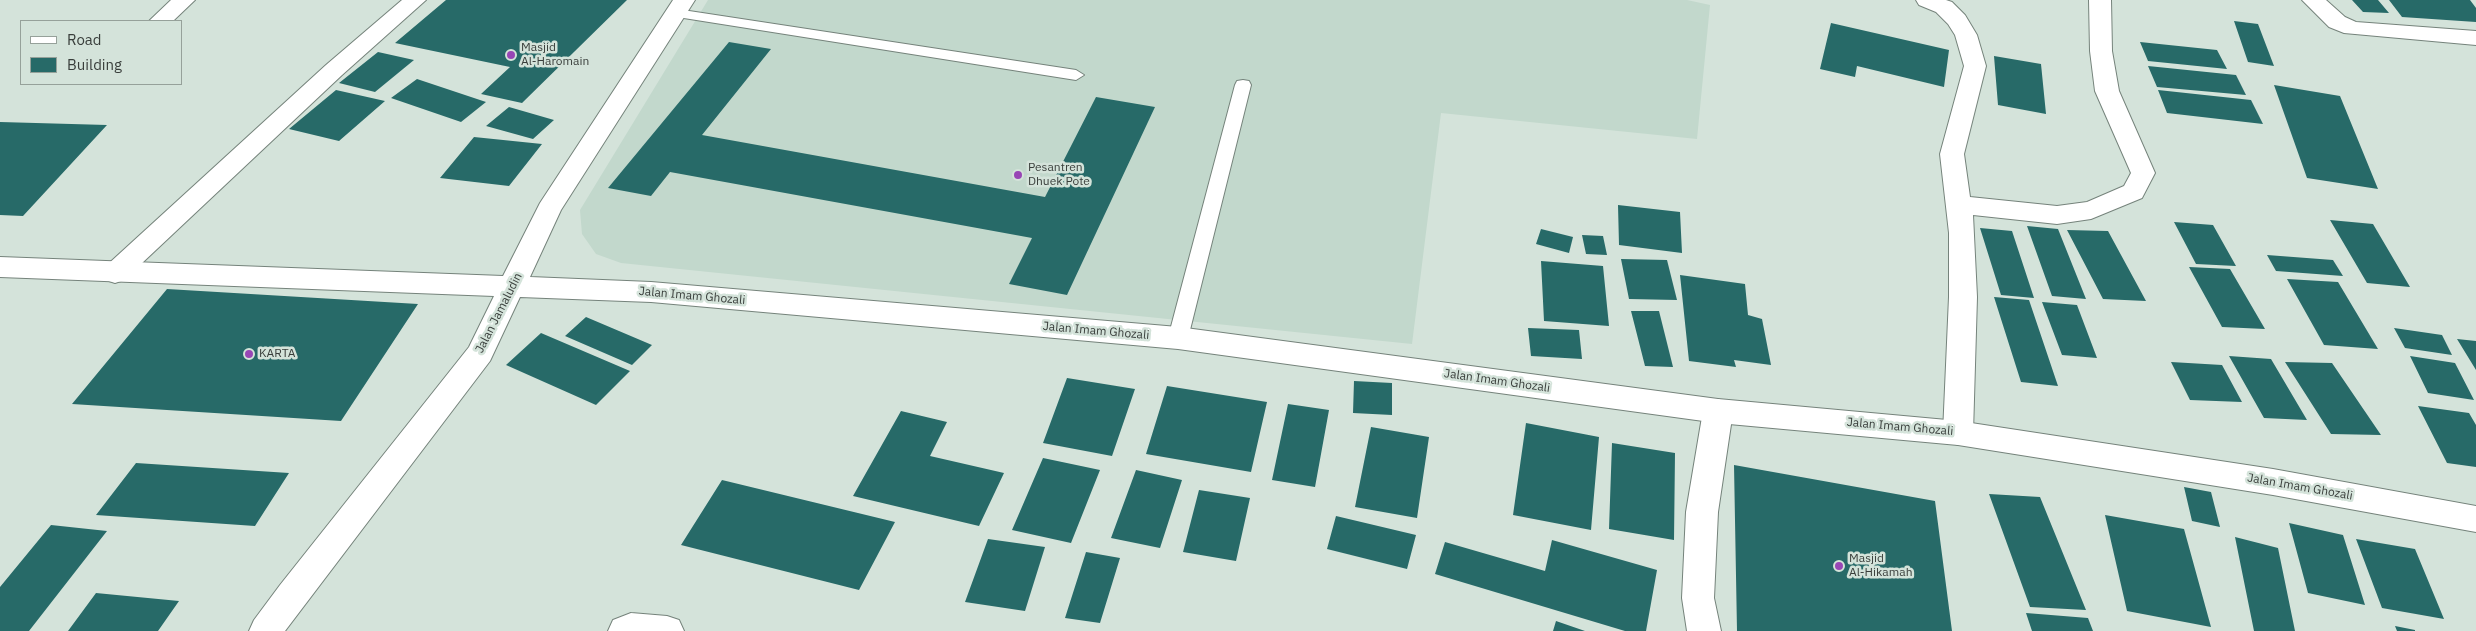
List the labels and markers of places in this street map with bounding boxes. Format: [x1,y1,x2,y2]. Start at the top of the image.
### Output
place label: Masjid Al-Haromain [521,41,589,69]
marker: Masjid Al-Haromain [505,49,517,61]
place label: Pesantren Dhuek Pote [1028,161,1090,189]
marker: Pesantren Dhuek Pote [1012,169,1024,181]
place label: KARTA [259,347,295,361]
marker: KARTA [243,348,255,360]
place label: Masjid Al-Hikamah [1849,552,1912,580]
marker: Masjid Al-Hikamah [1833,560,1845,572]

